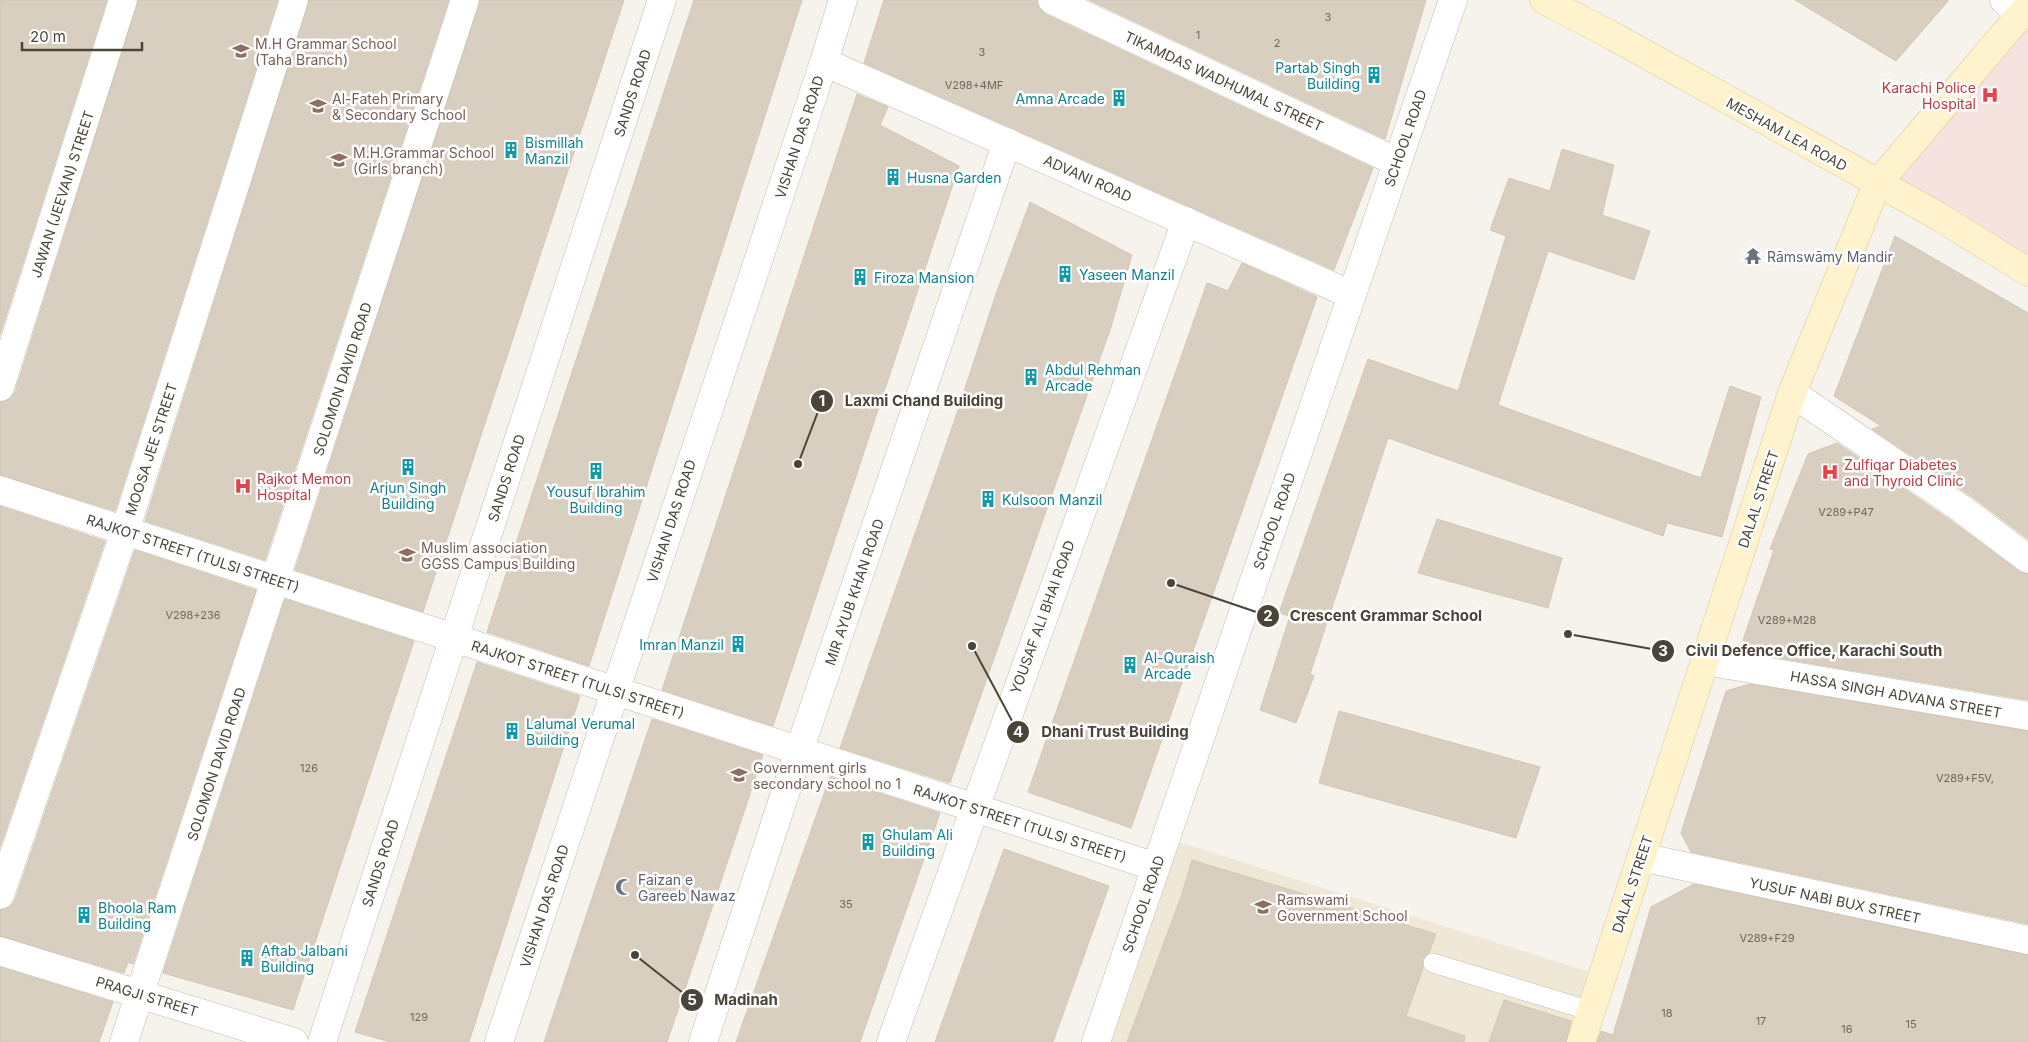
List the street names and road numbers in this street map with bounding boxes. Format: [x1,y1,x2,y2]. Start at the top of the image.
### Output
street label: TIKAMDAS WADHUMAL STREET [1122,27,1326,135]
street label: SANDS ROAD [610,47,654,139]
street label: VISHAN DAS ROAD [771,73,827,201]
street label: SCHOOL ROAD [1380,87,1430,189]
street label: MESHAM LEA ROAD [1724,94,1850,174]
street label: JAWAN (JEEVAN) STREET [27,108,97,280]
street label: ADVANI ROAD [1041,151,1135,205]
street label: SOLOMON DAVID ROAD [309,300,375,458]
street label: MOOSA JEE STREET [122,381,180,517]
street label: SANDS ROAD [484,432,528,524]
street label: DALAL STREET [1734,448,1782,550]
street label: VISHAN DAS ROAD [643,457,699,585]
street label: SCHOOL ROAD [1249,470,1299,572]
street label: RAJKOT STREET (TULSI STREET) [84,510,302,596]
street label: MIR AYUB KHAN ROAD [821,516,887,668]
street label: YOUSAF ALI BHAI ROAD [1006,538,1078,696]
street label: RAJKOT STREET (TULSI STREET) [469,636,687,722]
street label: HASSA SINGH ADVANA STREET [1789,667,2003,721]
street label: SOLOMON DAVID ROAD [183,685,249,843]
street label: RAJKOT STREET (TULSI STREET) [911,780,1129,866]
street label: SANDS ROAD [358,817,402,909]
street label: DALAL STREET [1608,833,1656,935]
street label: VISHAN DAS ROAD [516,842,572,970]
street label: SCHOOL ROAD [1118,853,1168,955]
street label: YUSUF NABI BUX STREET [1748,874,1922,926]
street label: PRAGJI STREET [94,972,200,1020]

